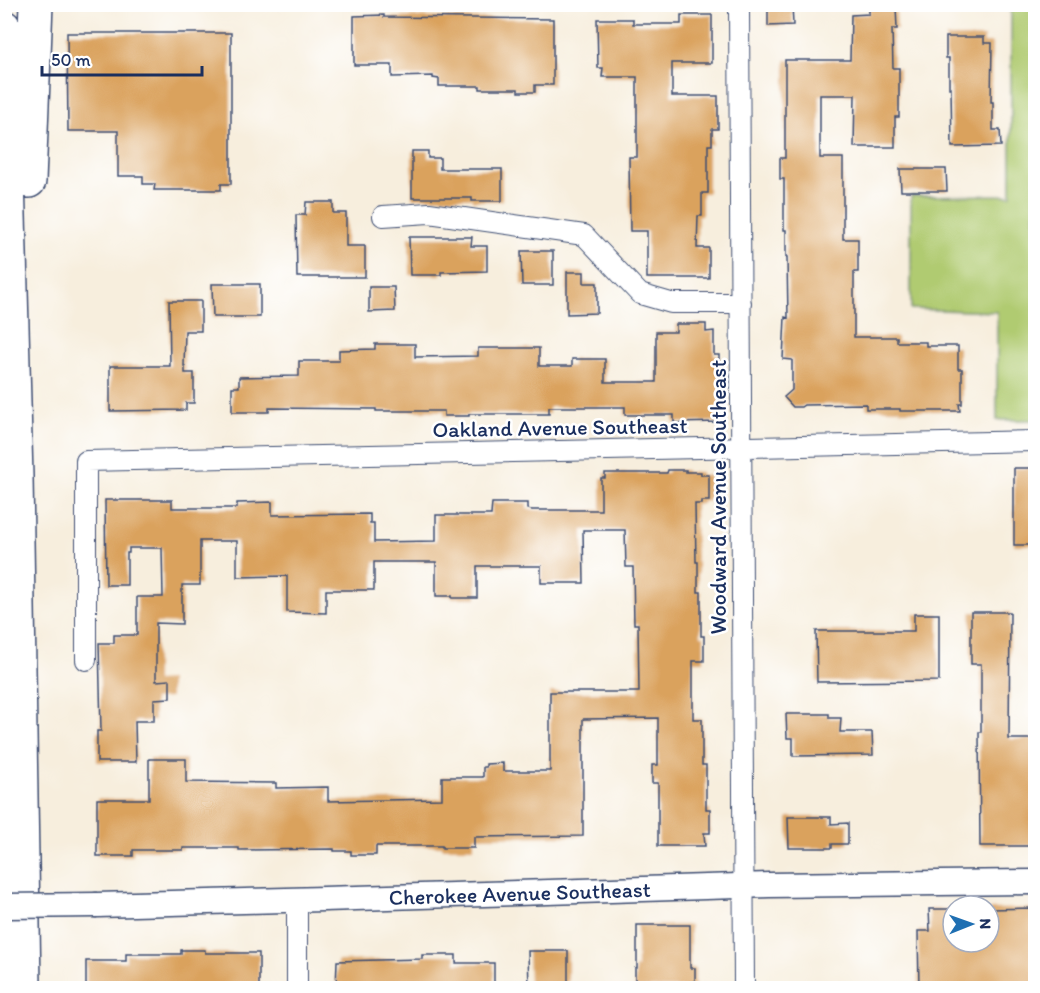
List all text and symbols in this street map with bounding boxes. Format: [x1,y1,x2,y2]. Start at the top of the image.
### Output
scale bar [42,39,202,77]
text: 50 m [51,49,91,71]
street label: Woodward Avenue Southeast [705,359,732,635]
street label: Oakland Avenue Southeast [432,412,688,443]
street label: Cherokee Avenue Southeast [388,876,651,911]
north arrow [941,894,1001,954]
text: N [976,918,995,929]

